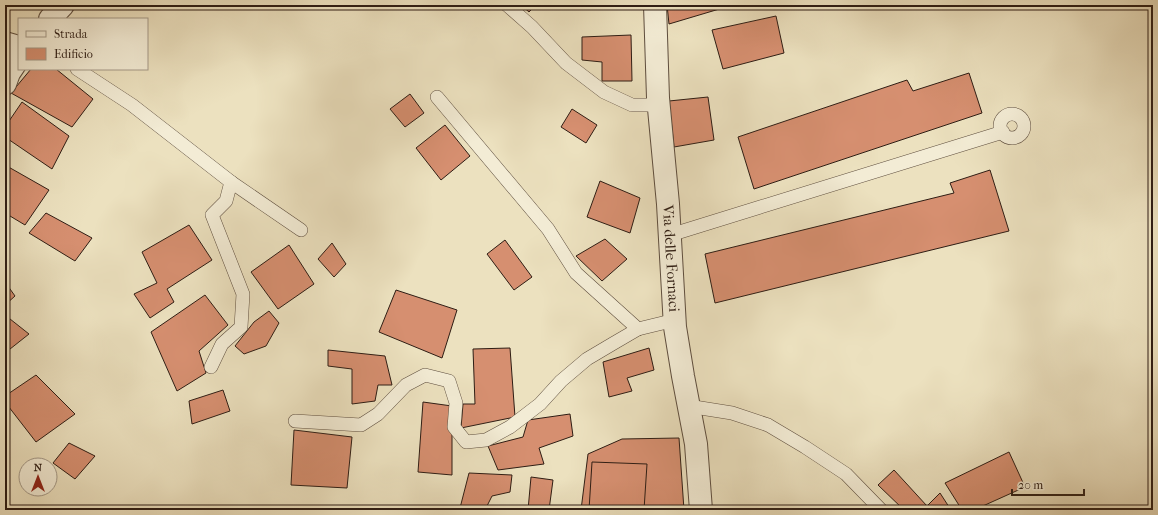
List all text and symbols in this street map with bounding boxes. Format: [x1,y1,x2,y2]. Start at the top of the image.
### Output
legend [18,18,148,70]
text: Strada [54,27,88,41]
text: Edificio [54,47,93,61]
street label: Via delle Fornaci [659,203,683,313]
north arrow [18,457,58,497]
text: N [34,461,43,474]
scale bar [1012,471,1084,497]
text: 20 m [1018,478,1043,492]

